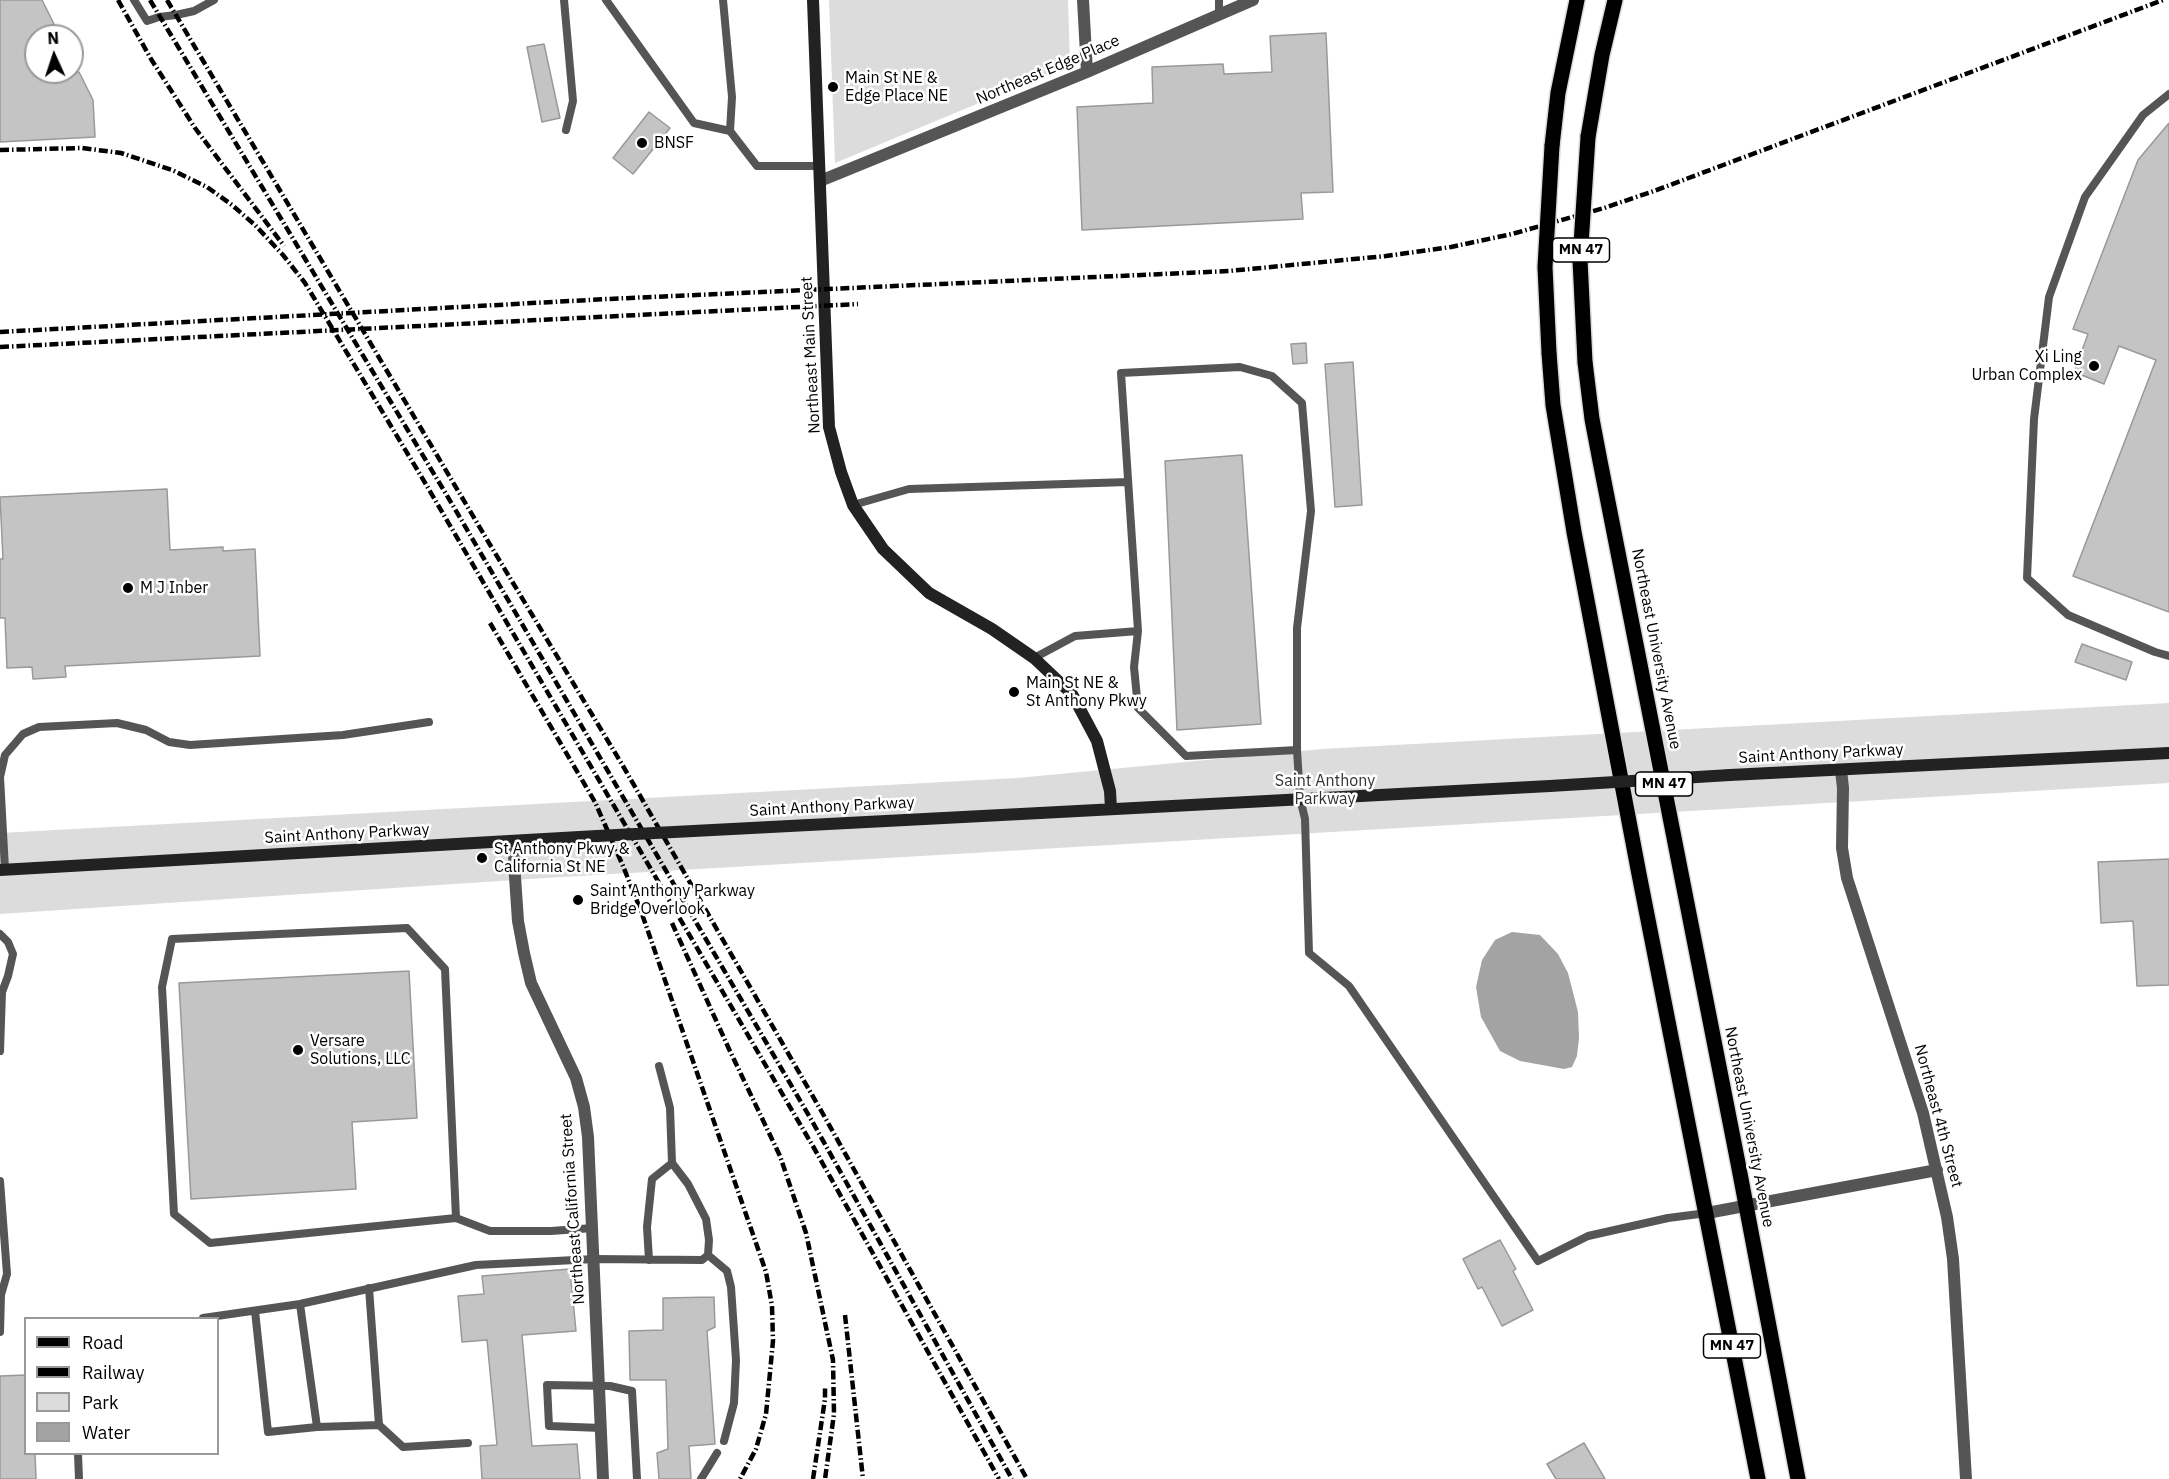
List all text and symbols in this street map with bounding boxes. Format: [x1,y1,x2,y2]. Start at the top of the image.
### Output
north arrow [24,24,84,84]
text: N [47,28,59,48]
street label: Northeast Edge Place [973,31,1123,109]
place label: Main St NE & Edge Place NE [845,68,948,106]
marker: Main St NE & Edge Place NE [826,80,840,94]
place label: BNSF [654,133,694,153]
marker: BNSF [635,136,649,150]
road number: MN 47 [1552,238,1610,262]
street label: Northeast Main Street [797,276,825,434]
place label: Xi Ling Urban Complex [1971,347,2082,385]
marker: Xi Ling Urban Complex [2087,359,2101,373]
street label: Northeast University Avenue [1627,547,1685,751]
place label: M J Inber [140,578,208,598]
marker: M J Inber [121,581,135,595]
place label: Main St NE & St Anthony Pkwy [1026,673,1147,711]
marker: Main St NE & St Anthony Pkwy [1007,685,1021,699]
street label: Saint Anthony Parkway [1738,740,1904,768]
park label: Saint Anthony Parkway [1275,771,1375,809]
road number: MN 47 [1636,772,1692,796]
street label: Saint Anthony Parkway [749,793,915,821]
street label: Saint Anthony Parkway [264,820,430,848]
place label: St Anthony Pkwy & California St NE [494,839,630,877]
marker: St Anthony Pkwy & California St NE [475,851,489,865]
place label: Saint Anthony Parkway Bridge Overlook [590,881,755,919]
marker: Saint Anthony Parkway Bridge Overlook [571,893,585,907]
street label: Northeast University Avenue [1720,1025,1778,1229]
place label: Versare Solutions, LLC [310,1031,411,1069]
street label: Northeast 4th Street [1910,1042,1966,1190]
marker: Versare Solutions, LLC [291,1043,305,1057]
street label: Northeast California Street [557,1113,589,1305]
legend [24,1317,219,1455]
text: Road [82,1331,123,1354]
road number: MN 47 [1704,1334,1760,1358]
text: Railway [82,1361,144,1384]
text: Park [82,1391,118,1414]
text: Water [82,1421,130,1444]

